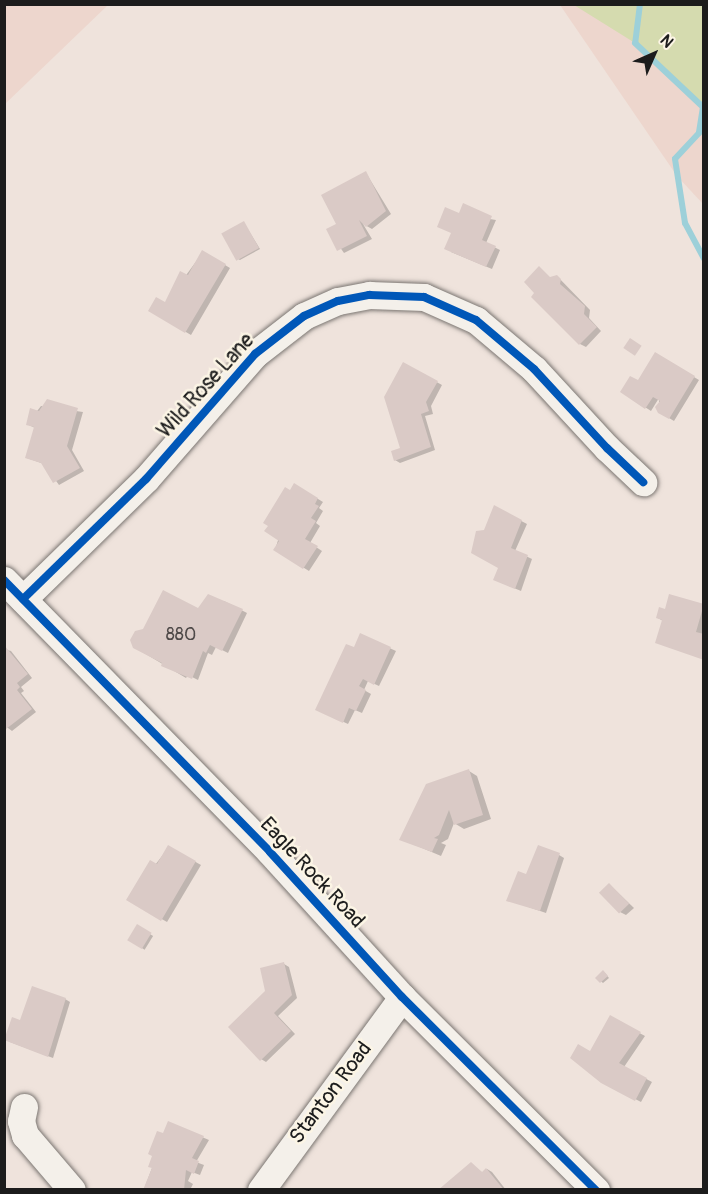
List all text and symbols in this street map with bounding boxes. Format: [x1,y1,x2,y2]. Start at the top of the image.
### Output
north arrow [624,24,684,84]
text: N [656,30,678,52]
street label: Wild Rose Lane [152,328,260,444]
house number: 880 [166,624,196,646]
street label: Eagle Rock Road [254,812,370,934]
street label: Stanton Road [285,1037,377,1149]

